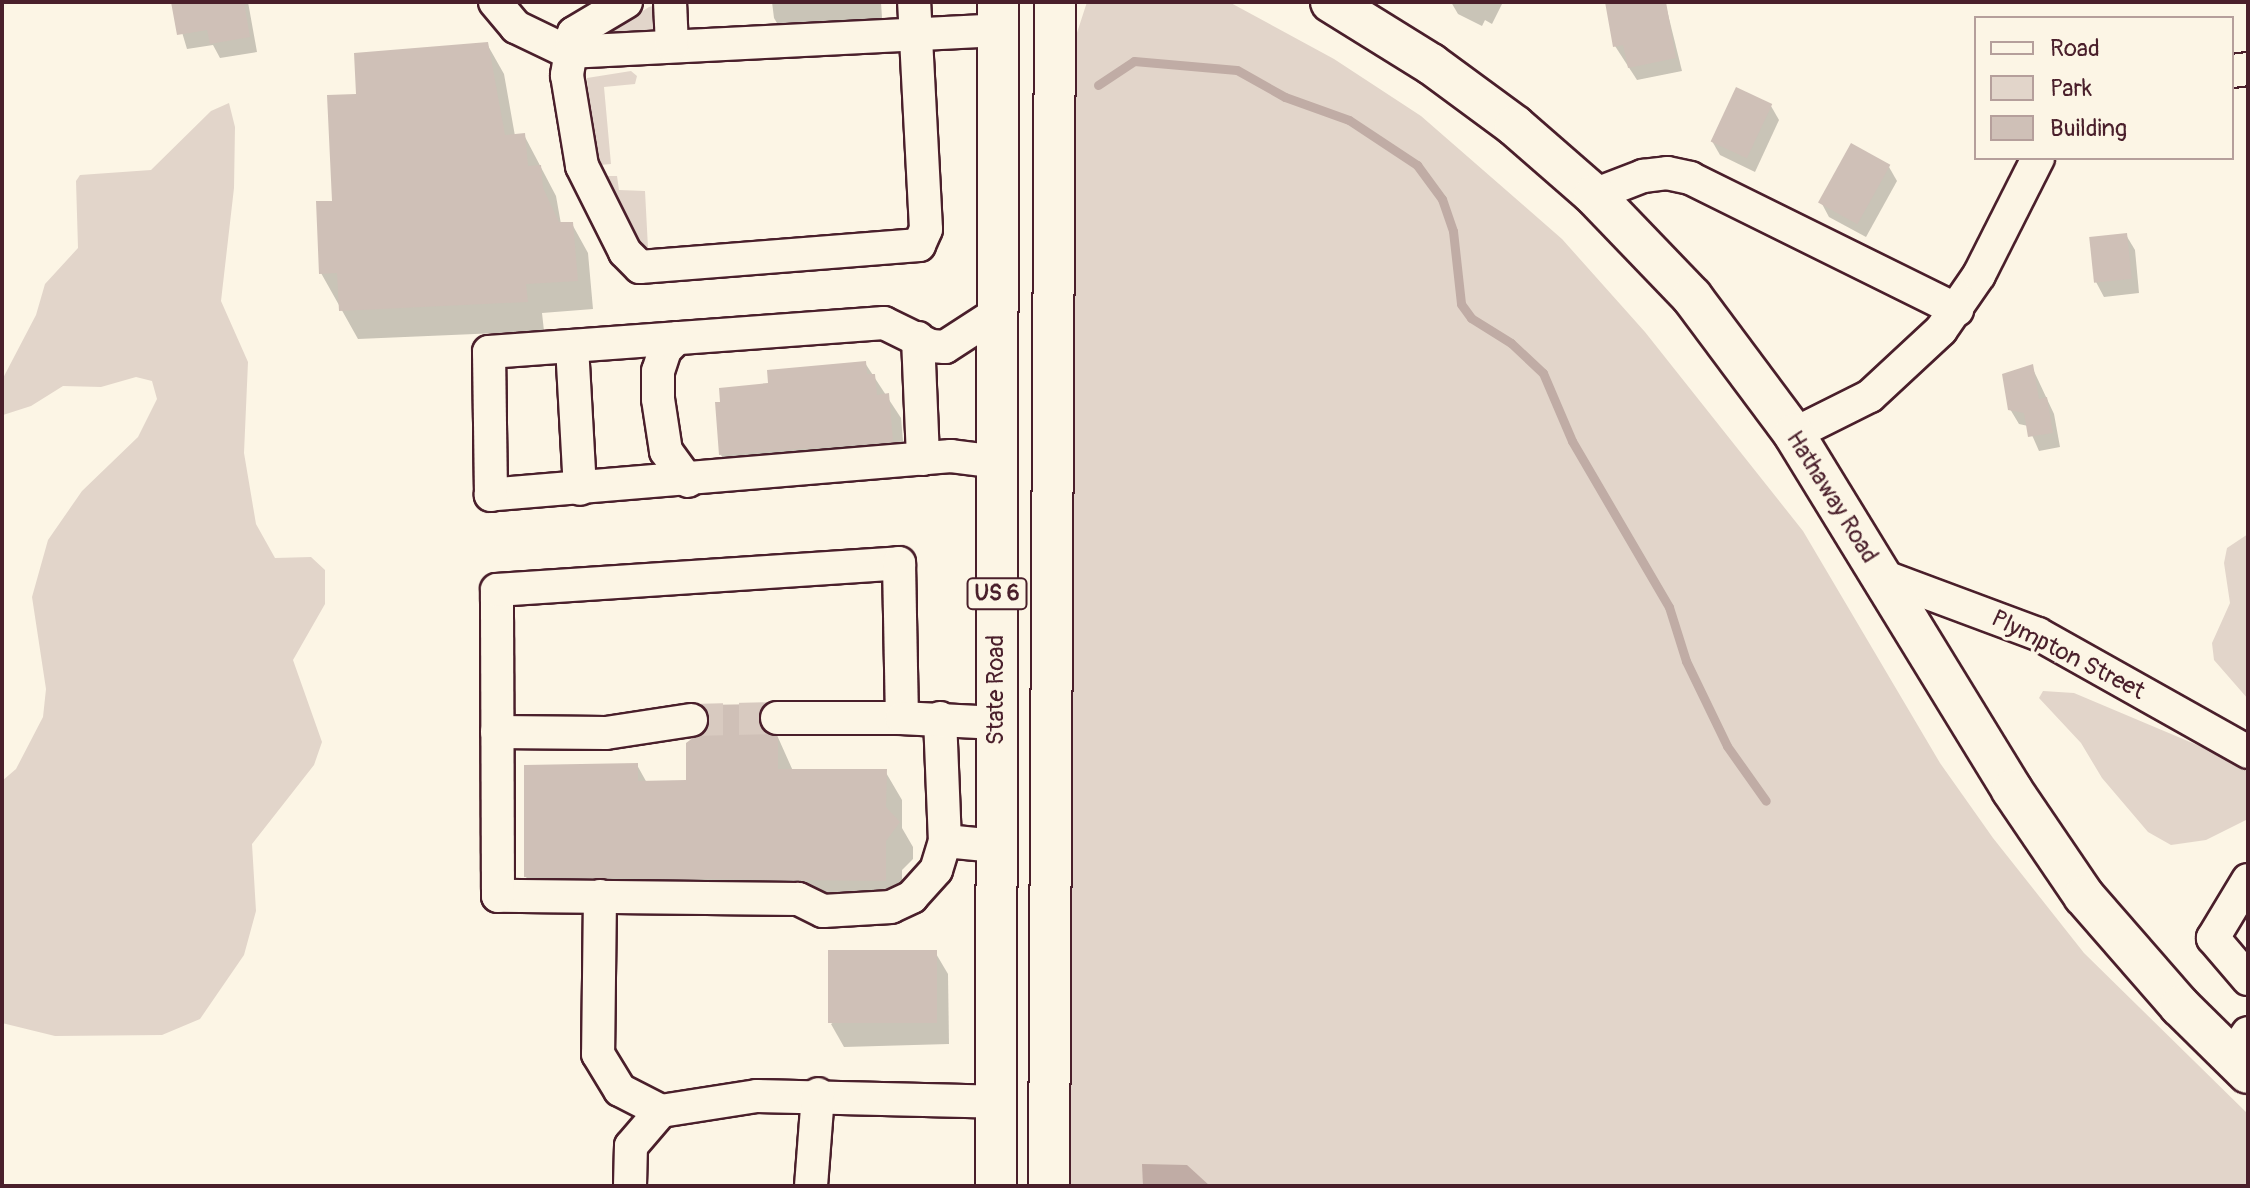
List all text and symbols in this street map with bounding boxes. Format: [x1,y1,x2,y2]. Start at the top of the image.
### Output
legend [1974,16,2234,160]
text: Road [2050,34,2100,63]
text: Park [2050,74,2092,103]
text: Building [2050,114,2127,143]
street label: Hathaway Road [1780,426,1884,568]
road number: US 6 [965,576,1029,612]
street label: Plympton Street [1987,604,2149,706]
street label: State Road [982,635,1010,745]

